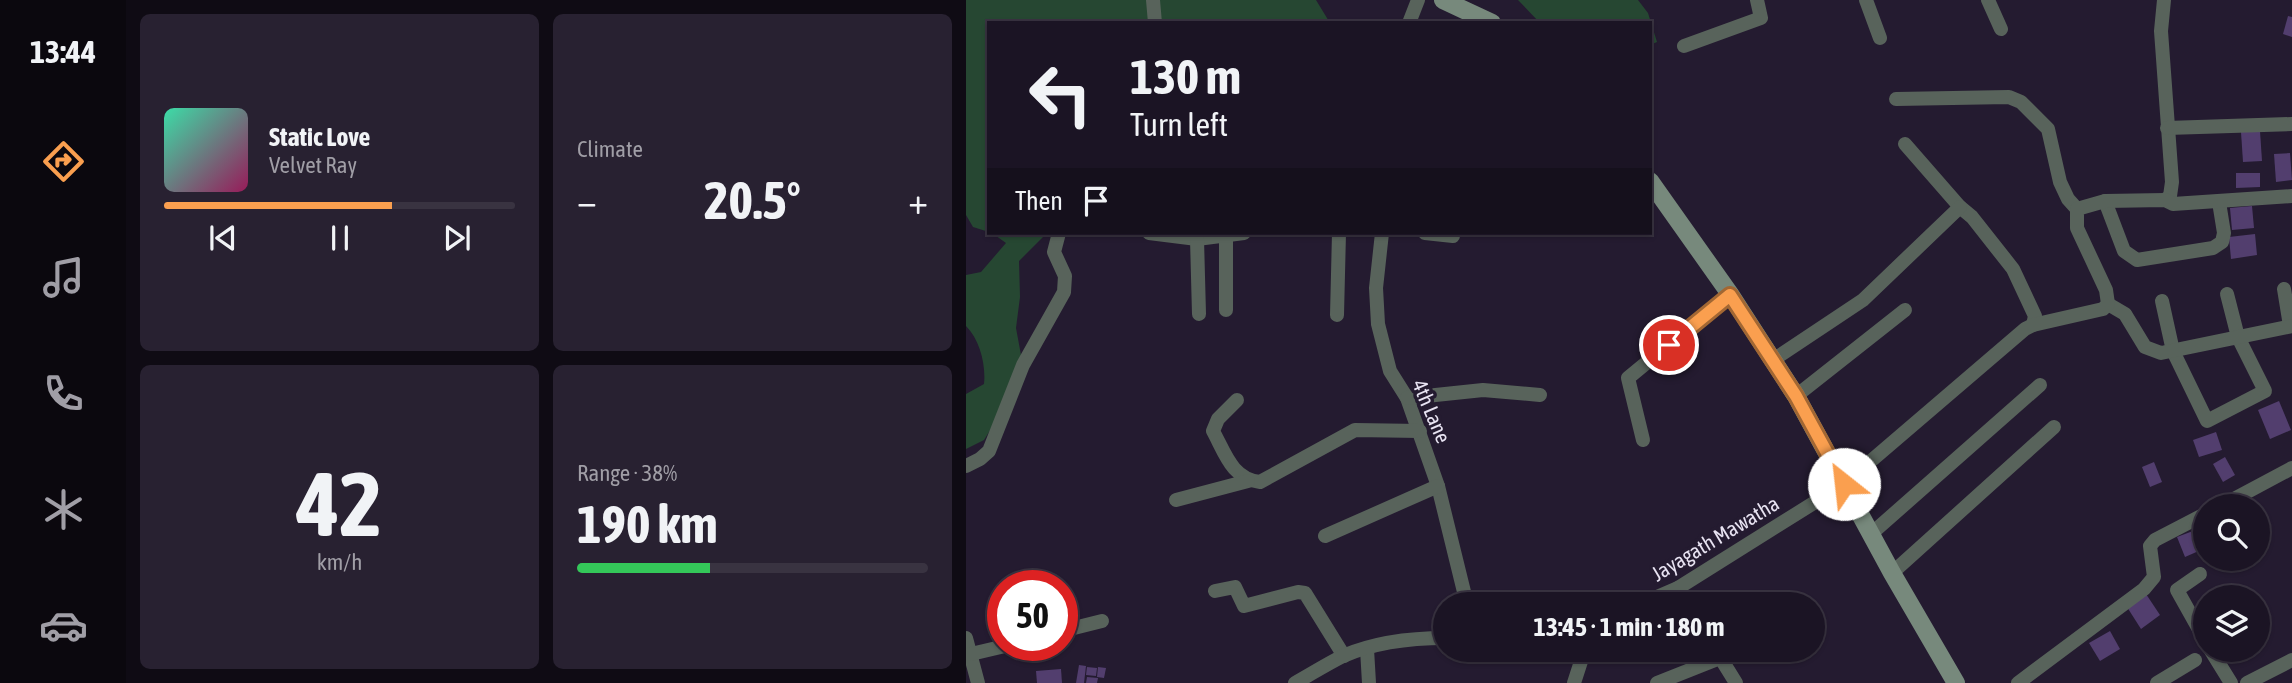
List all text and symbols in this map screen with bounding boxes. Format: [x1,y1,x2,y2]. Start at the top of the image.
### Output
text: 13:44 [30,33,96,70]
text: 130 m [1130,48,1241,104]
icon: left [1015,49,1106,140]
text: Turn left [1130,106,1228,143]
text: Static Love [269,122,370,152]
text: Climate [577,136,643,162]
icon: directions [39,137,88,186]
text: Velvet Ray [269,152,357,178]
text: 20.5° [704,170,801,230]
text: − [577,179,597,222]
text: + [908,179,928,222]
icon: arrive [1077,182,1115,220]
text: Then [1015,186,1063,216]
icon: previous [204,219,242,257]
icon: pause [321,219,359,257]
icon: next [438,219,476,257]
icon: music [39,253,88,302]
pin [1639,315,1699,375]
icon: arrive [1650,326,1688,364]
icon: phone [39,369,88,418]
street label: 4th Lane [1408,376,1456,446]
position arrow [1807,447,1881,521]
text: 42 [297,451,382,555]
text: Range · 38% [577,460,677,486]
icon: climate [39,485,88,534]
street label: Jayagath Mawatha [1647,491,1783,585]
text: 190 km [577,494,718,554]
map controls [2193,494,2270,662]
button: search [2193,494,2270,571]
text: km/h [317,549,362,575]
speed limit sign: 50 [987,570,1078,661]
button: layers [2193,585,2270,662]
icon: car [39,601,88,650]
text: 13:45 · 1 min · 180 m [1534,612,1724,642]

